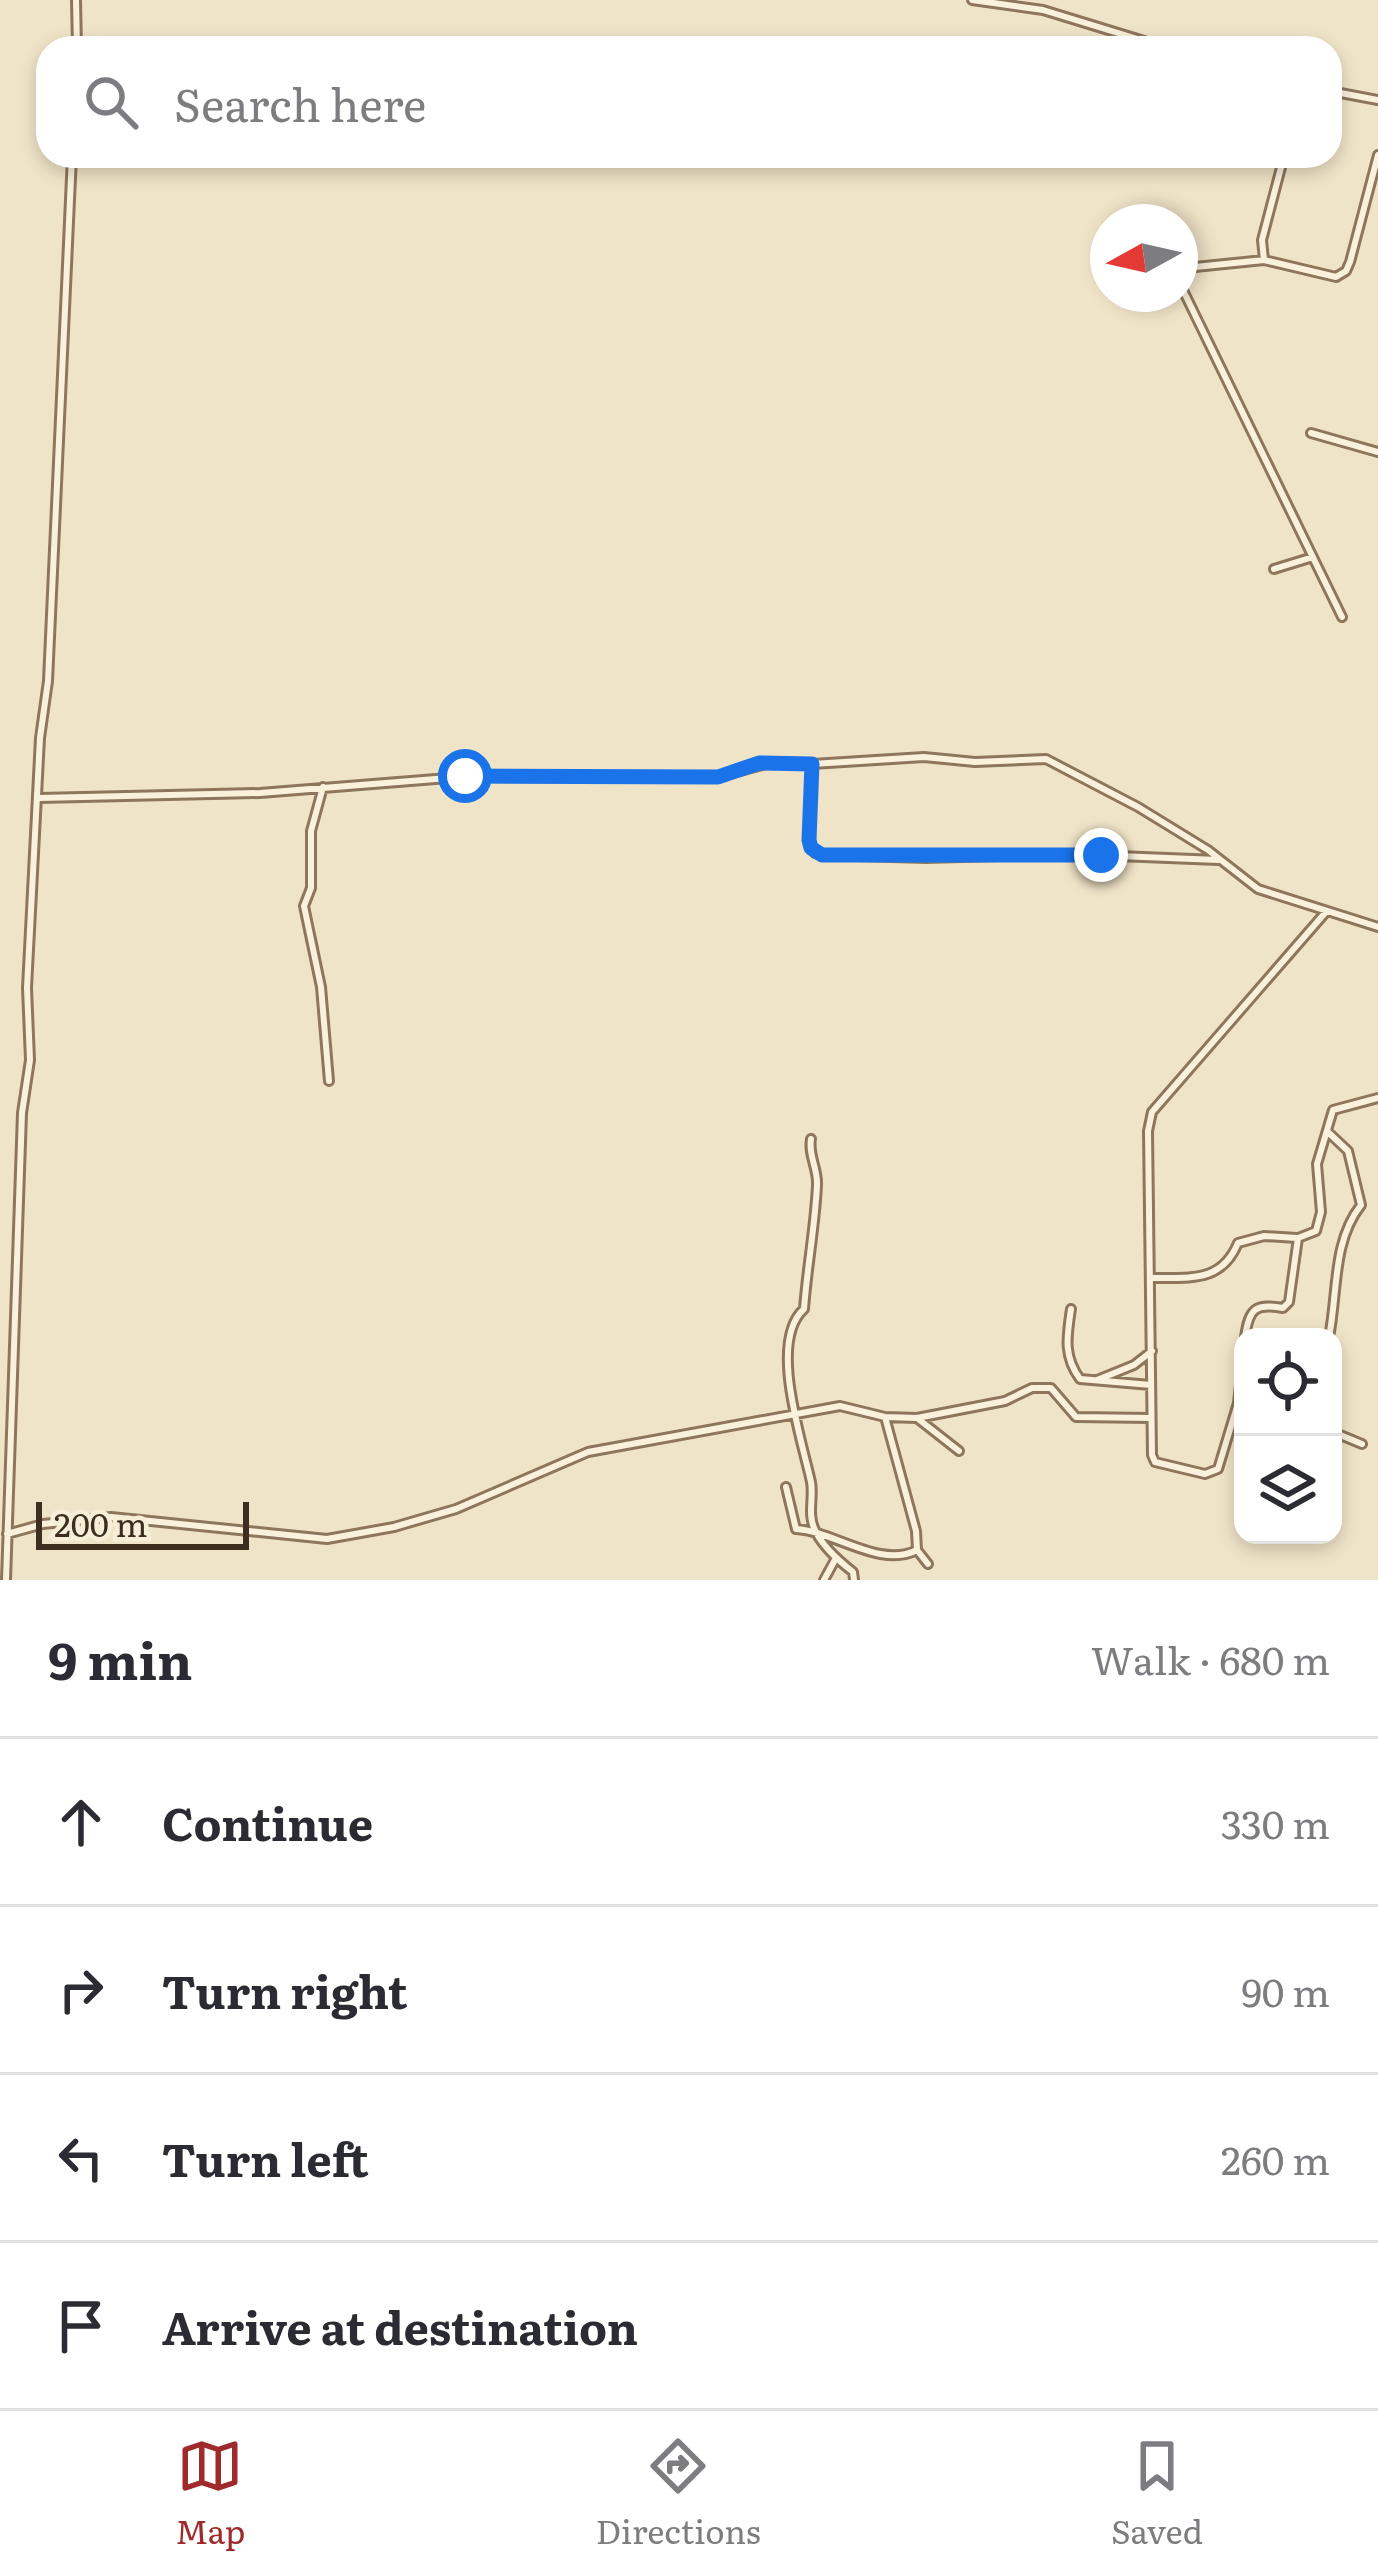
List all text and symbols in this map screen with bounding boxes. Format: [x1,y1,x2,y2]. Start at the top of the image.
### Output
search box [36,36,1342,168]
icon: search [78,69,144,135]
text: Search here [174,69,426,136]
north arrow [1090,204,1198,312]
route start [438,749,492,803]
route end [1074,828,1128,882]
map controls [1234,1328,1342,1544]
button: locate [1234,1328,1342,1436]
button: layers [1234,1436,1342,1544]
scale bar [36,1496,249,1549]
text: 200 m [54,1498,148,1547]
text: 9 min [48,1620,192,1696]
text: Walk · 680 m [1091,1629,1330,1687]
text: Continue [162,1788,373,1855]
icon: ahead [48,1789,114,1855]
text: 330 m [1221,1793,1330,1851]
text: Turn right [162,1956,408,2023]
icon: right [48,1957,114,2023]
text: 90 m [1241,1961,1330,2019]
text: Turn left [162,2124,369,2191]
icon: left [48,2125,114,2191]
text: 260 m [1221,2129,1330,2187]
text: Arrive at destination [162,2292,638,2359]
icon: arrive [48,2293,114,2359]
tab: Map [175,2433,245,2554]
tab: Directions [596,2433,761,2554]
tab: Saved [1111,2433,1203,2554]

